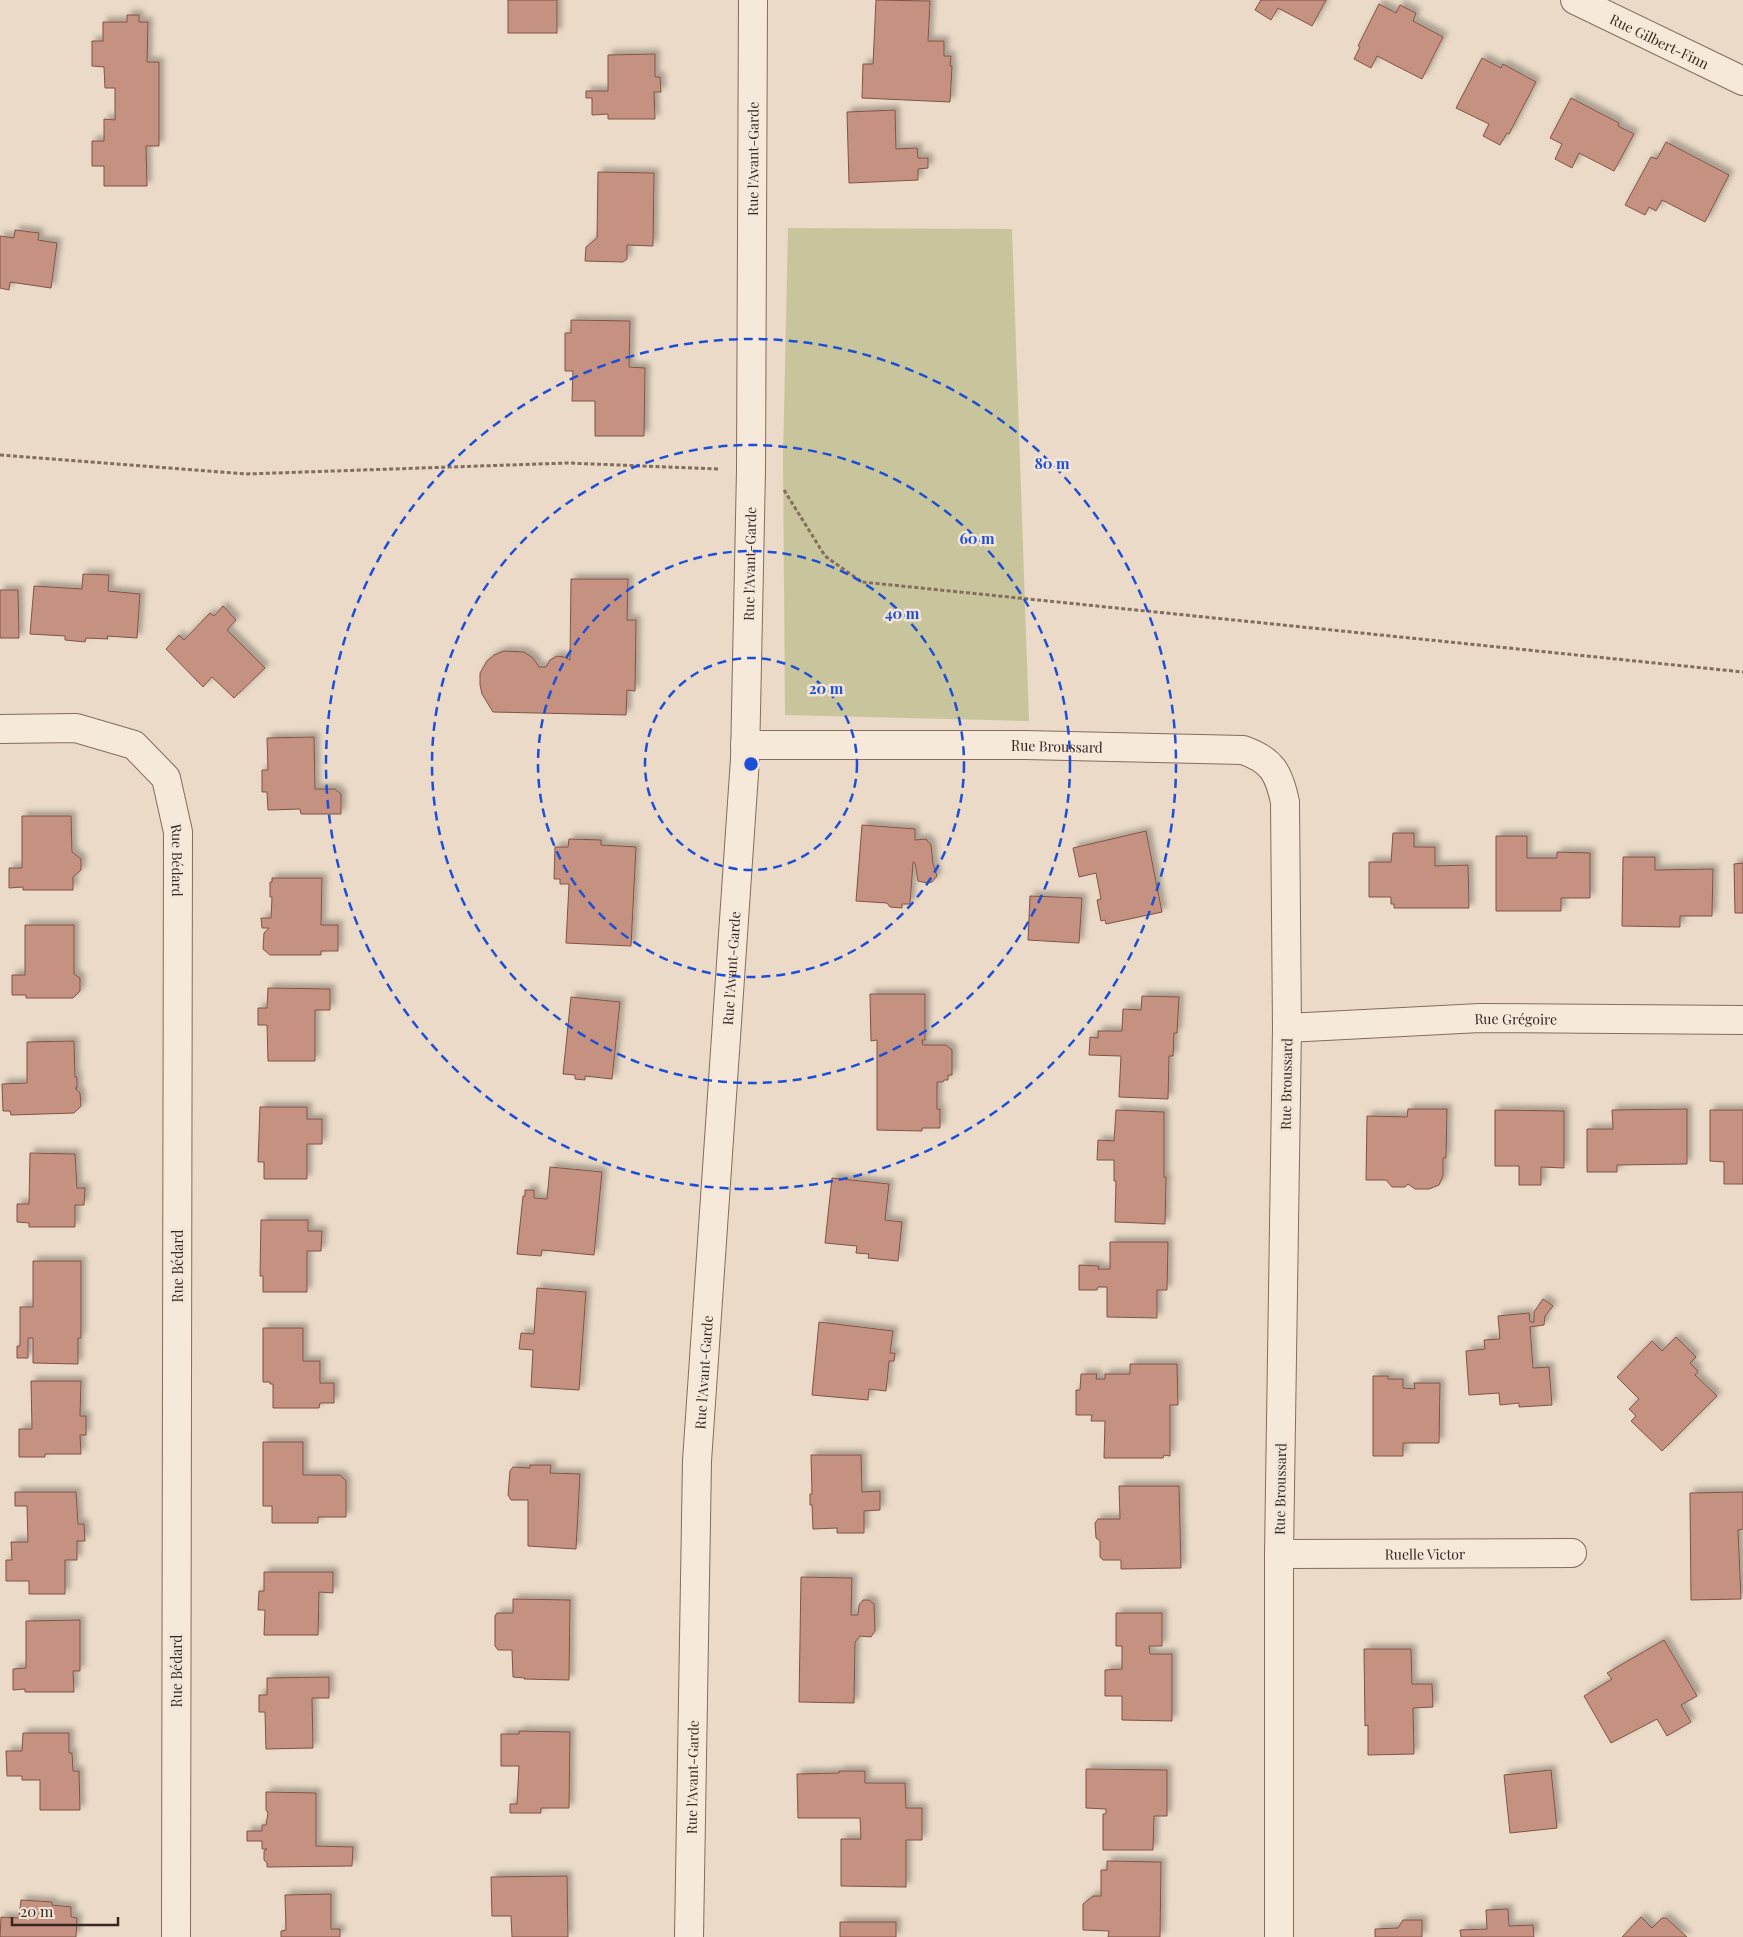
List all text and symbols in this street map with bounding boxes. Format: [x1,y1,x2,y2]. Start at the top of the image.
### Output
street label: Rue Gilbert-Finn [1607,9,1713,73]
street label: Rue l'Avant-Garde [743,102,762,216]
text: 80 m [1034,453,1070,473]
street label: Rue l'Avant-Garde [738,506,760,621]
text: 60 m [959,528,995,548]
text: 40 m [885,603,920,623]
text: 20 m [809,678,844,698]
street label: Rue Broussard [1011,736,1103,756]
centre of rings [742,755,760,773]
street label: Rue Bédard [167,822,188,897]
street label: Rue l'Avant-Garde [717,911,744,1026]
street label: Rue Grégoire [1474,1008,1557,1028]
street label: Rue Broussard [1276,1038,1296,1130]
street label: Rue Bédard [168,1230,187,1302]
street label: Rue l'Avant-Garde [690,1315,716,1430]
street label: Rue Broussard [1270,1443,1290,1535]
street label: Ruelle Victor [1385,1544,1466,1563]
street label: Rue Bédard [167,1635,186,1707]
street label: Rue l'Avant-Garde [681,1720,702,1834]
scale bar [12,1894,119,1926]
text: 20 m [20,1901,54,1921]

